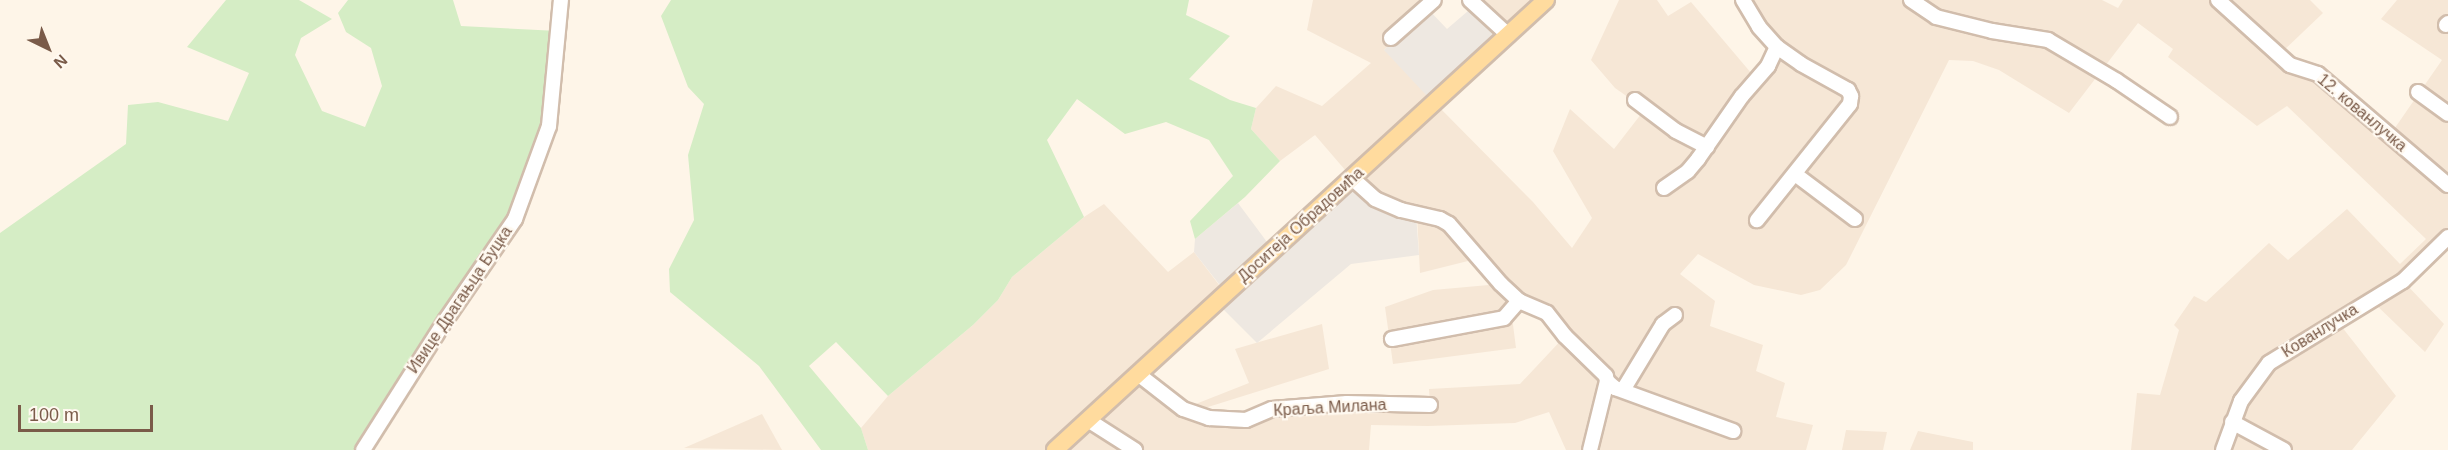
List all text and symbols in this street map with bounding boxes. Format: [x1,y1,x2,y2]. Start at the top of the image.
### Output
north arrow [18,18,78,78]
text: N [51,51,71,72]
street label: 12. кованлучка [2313,70,2411,156]
street label: Доситеја Обрадовића [1234,163,1368,287]
street label: Ивице Драгањца Буцка [404,223,516,377]
street label: Кованлучка [2278,300,2362,362]
scale bar [21,393,156,431]
street label: Краља Милана [1273,395,1387,421]
text: 100 m [29,405,79,425]

